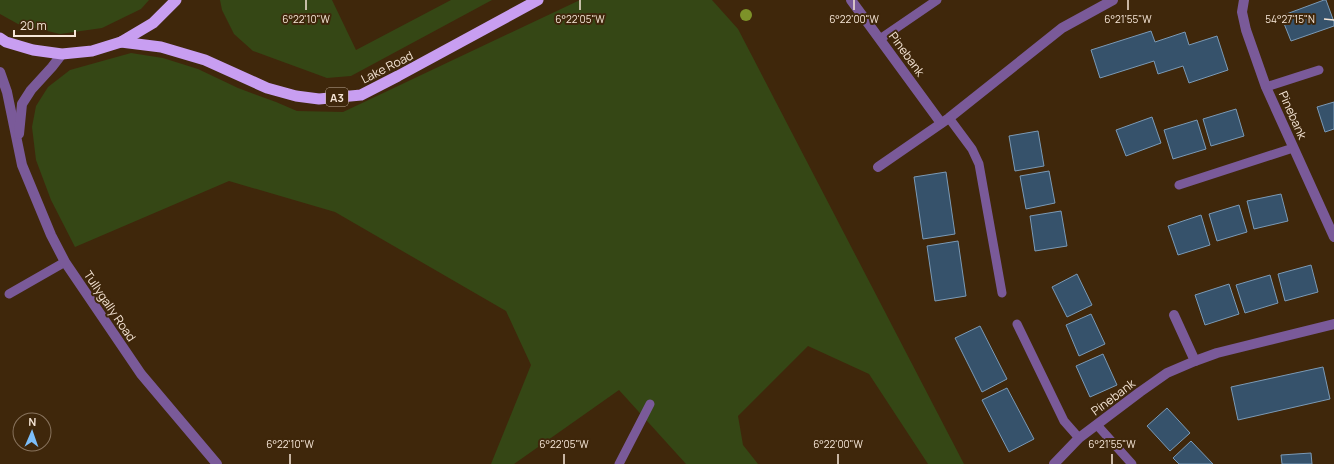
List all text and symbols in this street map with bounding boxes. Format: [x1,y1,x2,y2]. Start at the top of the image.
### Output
scale bar [14,12,75,38]
text: 6°22'10"W [282,12,330,26]
text: 6°22'05"W [555,12,605,26]
text: 6°22'00"W [829,12,880,26]
text: 6°21'55"W [1104,12,1152,26]
text: 54°27'15"N [1265,12,1315,26]
text: 20 m [20,17,47,34]
street label: Pinebank [885,28,929,80]
street label: Lake Road [358,47,416,87]
road number: A3 [326,88,348,106]
street label: Pinebank [1275,88,1312,143]
street label: Tullygally Road [80,267,140,345]
street label: Pinebank [1088,374,1139,419]
north arrow [12,412,52,452]
text: N [28,414,37,429]
text: 6°22'10"W [266,437,314,451]
text: 6°22'05"W [539,437,589,451]
text: 6°22'00"W [813,437,864,451]
text: 6°21'55"W [1088,437,1136,451]

